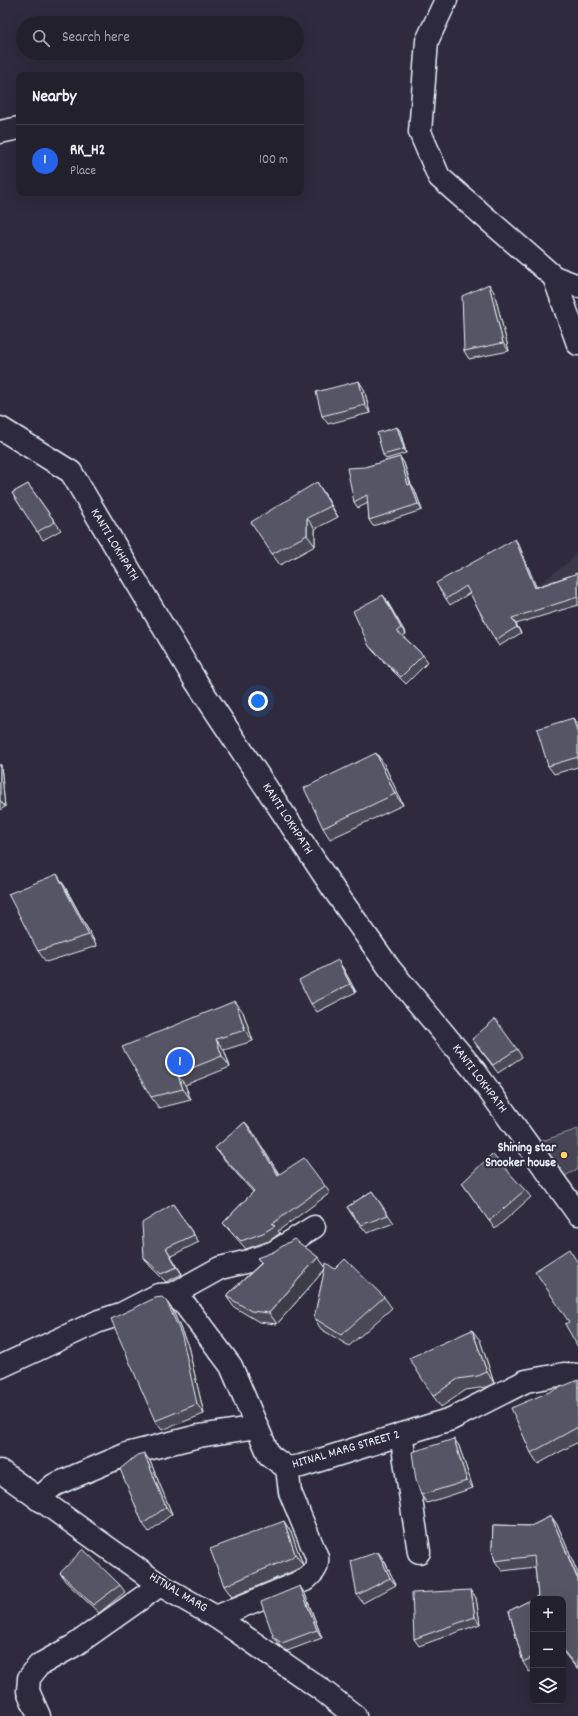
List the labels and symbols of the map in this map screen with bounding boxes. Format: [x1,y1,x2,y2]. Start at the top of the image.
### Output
street label: KANTI LOKHPATH [85,505,143,585]
your location [248,691,268,711]
street label: KANTI LOKHPATH [257,779,317,859]
street label: KANTI LOKHPATH [447,1041,511,1117]
pin: 1 [167,1047,193,1077]
place label: Shining star Snooker house [485,1139,557,1173]
marker: Shining star Snooker house [559,1150,569,1160]
street label: HITNAL MARG STREET 2 [290,1426,402,1474]
street label: HITNAL MARG [145,1568,211,1618]

